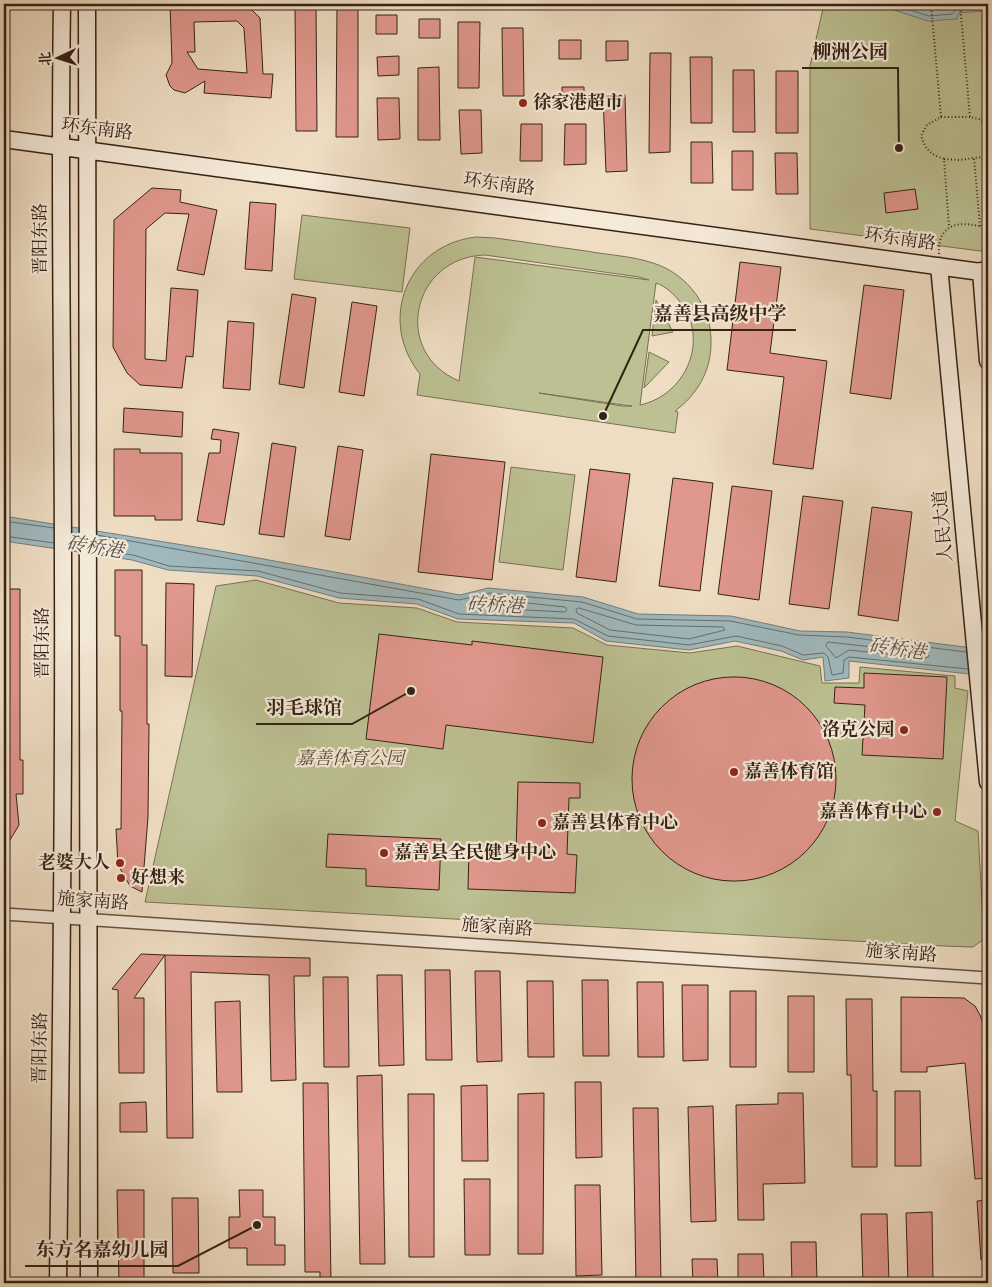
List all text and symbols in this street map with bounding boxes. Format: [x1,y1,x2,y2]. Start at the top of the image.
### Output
north arrow [32,32,82,82]
callout: 柳洲公园 [802,34,898,68]
text: 柳洲公园 [812,41,888,65]
text: 北 [37,51,55,66]
place label: 徐家港超市 [533,92,623,115]
marker: 徐家港超市 [517,97,529,109]
street label: 环东南路 [60,114,134,146]
street label: 环东南路 [462,169,536,201]
street label: 晋阳东路 [30,203,53,275]
street label: 环东南路 [863,224,937,256]
callout: 嘉善县高级中学 [643,296,796,330]
text: 嘉善县高级中学 [653,303,787,327]
street label: 人民大道 [929,489,959,563]
water label: 砖桥港 [65,532,128,565]
water label: 砖桥港 [466,593,527,620]
street label: 晋阳东路 [32,607,55,679]
water label: 砖桥港 [867,634,930,666]
callout: 羽毛球馆 [256,690,352,724]
text: 羽毛球馆 [266,697,342,721]
place label: 洛克公园 [822,719,894,742]
marker: 洛克公园 [898,724,910,736]
park label: 嘉善体育公园 [296,748,407,771]
place label: 嘉善体育馆 [744,761,834,784]
marker: 嘉善体育馆 [728,766,740,778]
place label: 嘉善体育中心 [819,801,927,824]
marker: 嘉善体育中心 [931,806,943,818]
place label: 嘉善县体育中心 [552,812,678,835]
marker: 嘉善县体育中心 [536,817,548,829]
place label: 嘉善县全民健身中心 [394,842,556,865]
marker: 嘉善县全民健身中心 [378,847,390,859]
place label: 老婆大人 [38,852,110,875]
marker: 老婆大人 [114,857,126,869]
place label: 好想来 [131,867,185,890]
marker: 好想来 [115,872,127,884]
street label: 施家南路 [56,888,130,916]
street label: 施家南路 [460,914,534,942]
street label: 施家南路 [864,940,938,968]
street label: 晋阳东路 [29,1012,53,1084]
callout: 东方名嘉幼儿园 [25,1232,178,1266]
text: 东方名嘉幼儿园 [35,1239,169,1263]

